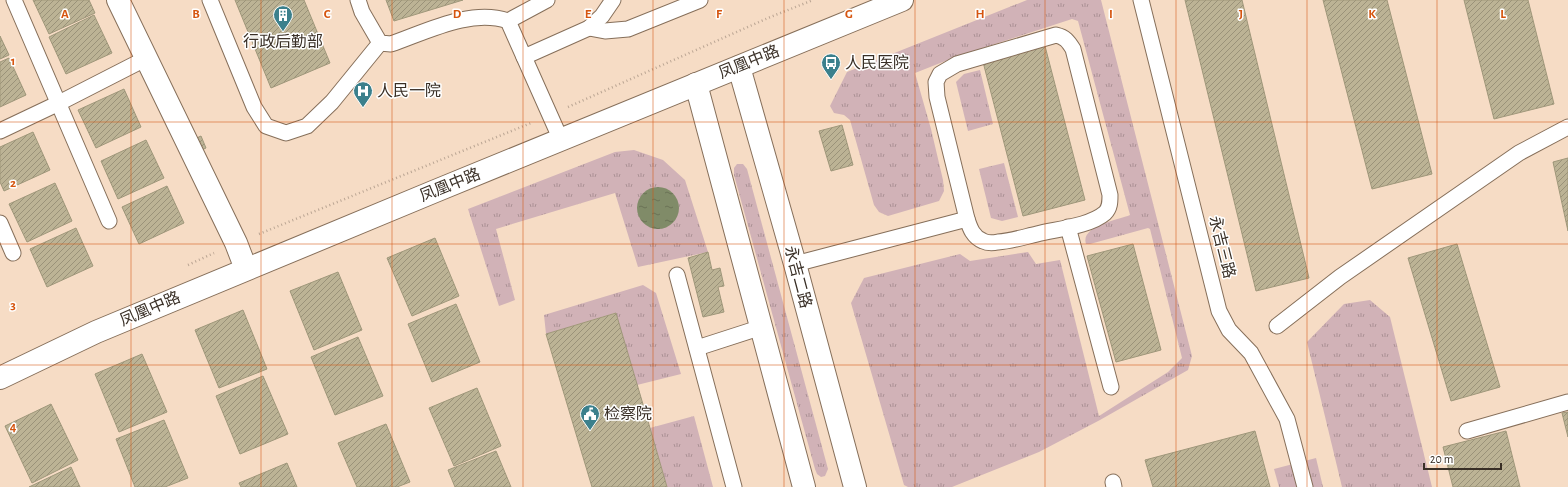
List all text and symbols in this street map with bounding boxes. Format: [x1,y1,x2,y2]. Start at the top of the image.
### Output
building icon: 行政后勤部 [272,4,294,32]
text: A [61,8,69,21]
text: B [192,8,200,21]
text: C [324,8,331,21]
text: D [453,8,462,21]
text: E [585,8,592,21]
text: F [716,8,723,21]
text: G [845,8,853,21]
text: H [975,8,985,21]
text: I [1109,8,1113,21]
text: J [1239,8,1243,21]
text: K [1368,8,1376,21]
text: L [1500,8,1506,21]
place label: 行政后勤部 [243,33,323,50]
street label: 凤凰中路 [716,42,782,81]
bus stop icon: 人民医院 [820,52,842,80]
place label: 人民医院 [845,54,909,71]
text: 1 [11,55,15,68]
hospital icon: 人民一院 [352,80,374,108]
place label: 人民一院 [377,82,441,99]
street label: 凤凰中路 [417,165,483,204]
text: 2 [10,177,16,190]
street label: 永吉三路 [1206,214,1238,280]
street label: 永吉二路 [782,244,815,310]
street label: 凤凰中路 [117,288,183,329]
text: 3 [10,299,16,312]
public building icon: 检察院 [579,403,601,431]
place label: 检察院 [604,405,652,422]
text: 4 [10,421,17,434]
scale bar [1424,445,1501,471]
text: 20 m [1430,453,1453,465]

